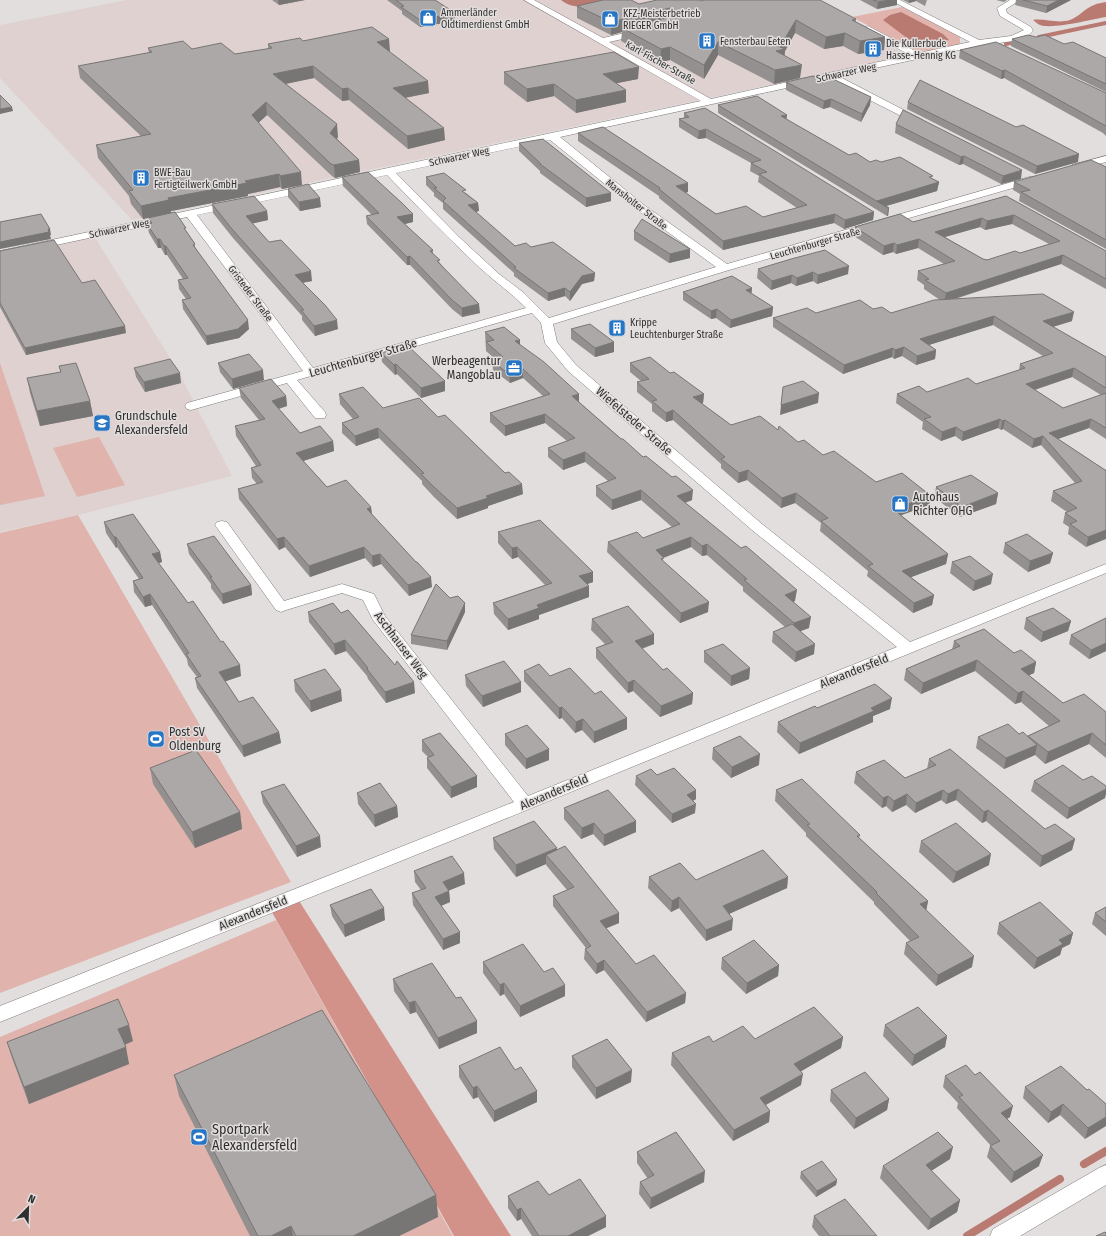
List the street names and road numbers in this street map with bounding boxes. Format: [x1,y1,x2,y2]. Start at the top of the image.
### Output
street label: Karl-Fischer-Straße [623,39,698,87]
street label: Schwarzer Weg [815,61,878,85]
street label: Schwarzer Weg [428,145,491,169]
street label: Mansholter Straße [603,177,670,233]
street label: Schwarzer Weg [88,217,151,241]
street label: Leuchtenburger Straße [769,225,862,263]
street label: Gristeder Straße [225,263,275,324]
street label: Leuchtenburger Straße [307,336,419,380]
street label: Wiefelsteder Straße [593,384,675,458]
street label: Aschhauser Weg [371,609,431,681]
street label: Alexandersfeld [818,651,890,691]
street label: Alexandersfeld [518,771,590,813]
street label: Alexandersfeld [217,893,289,933]

